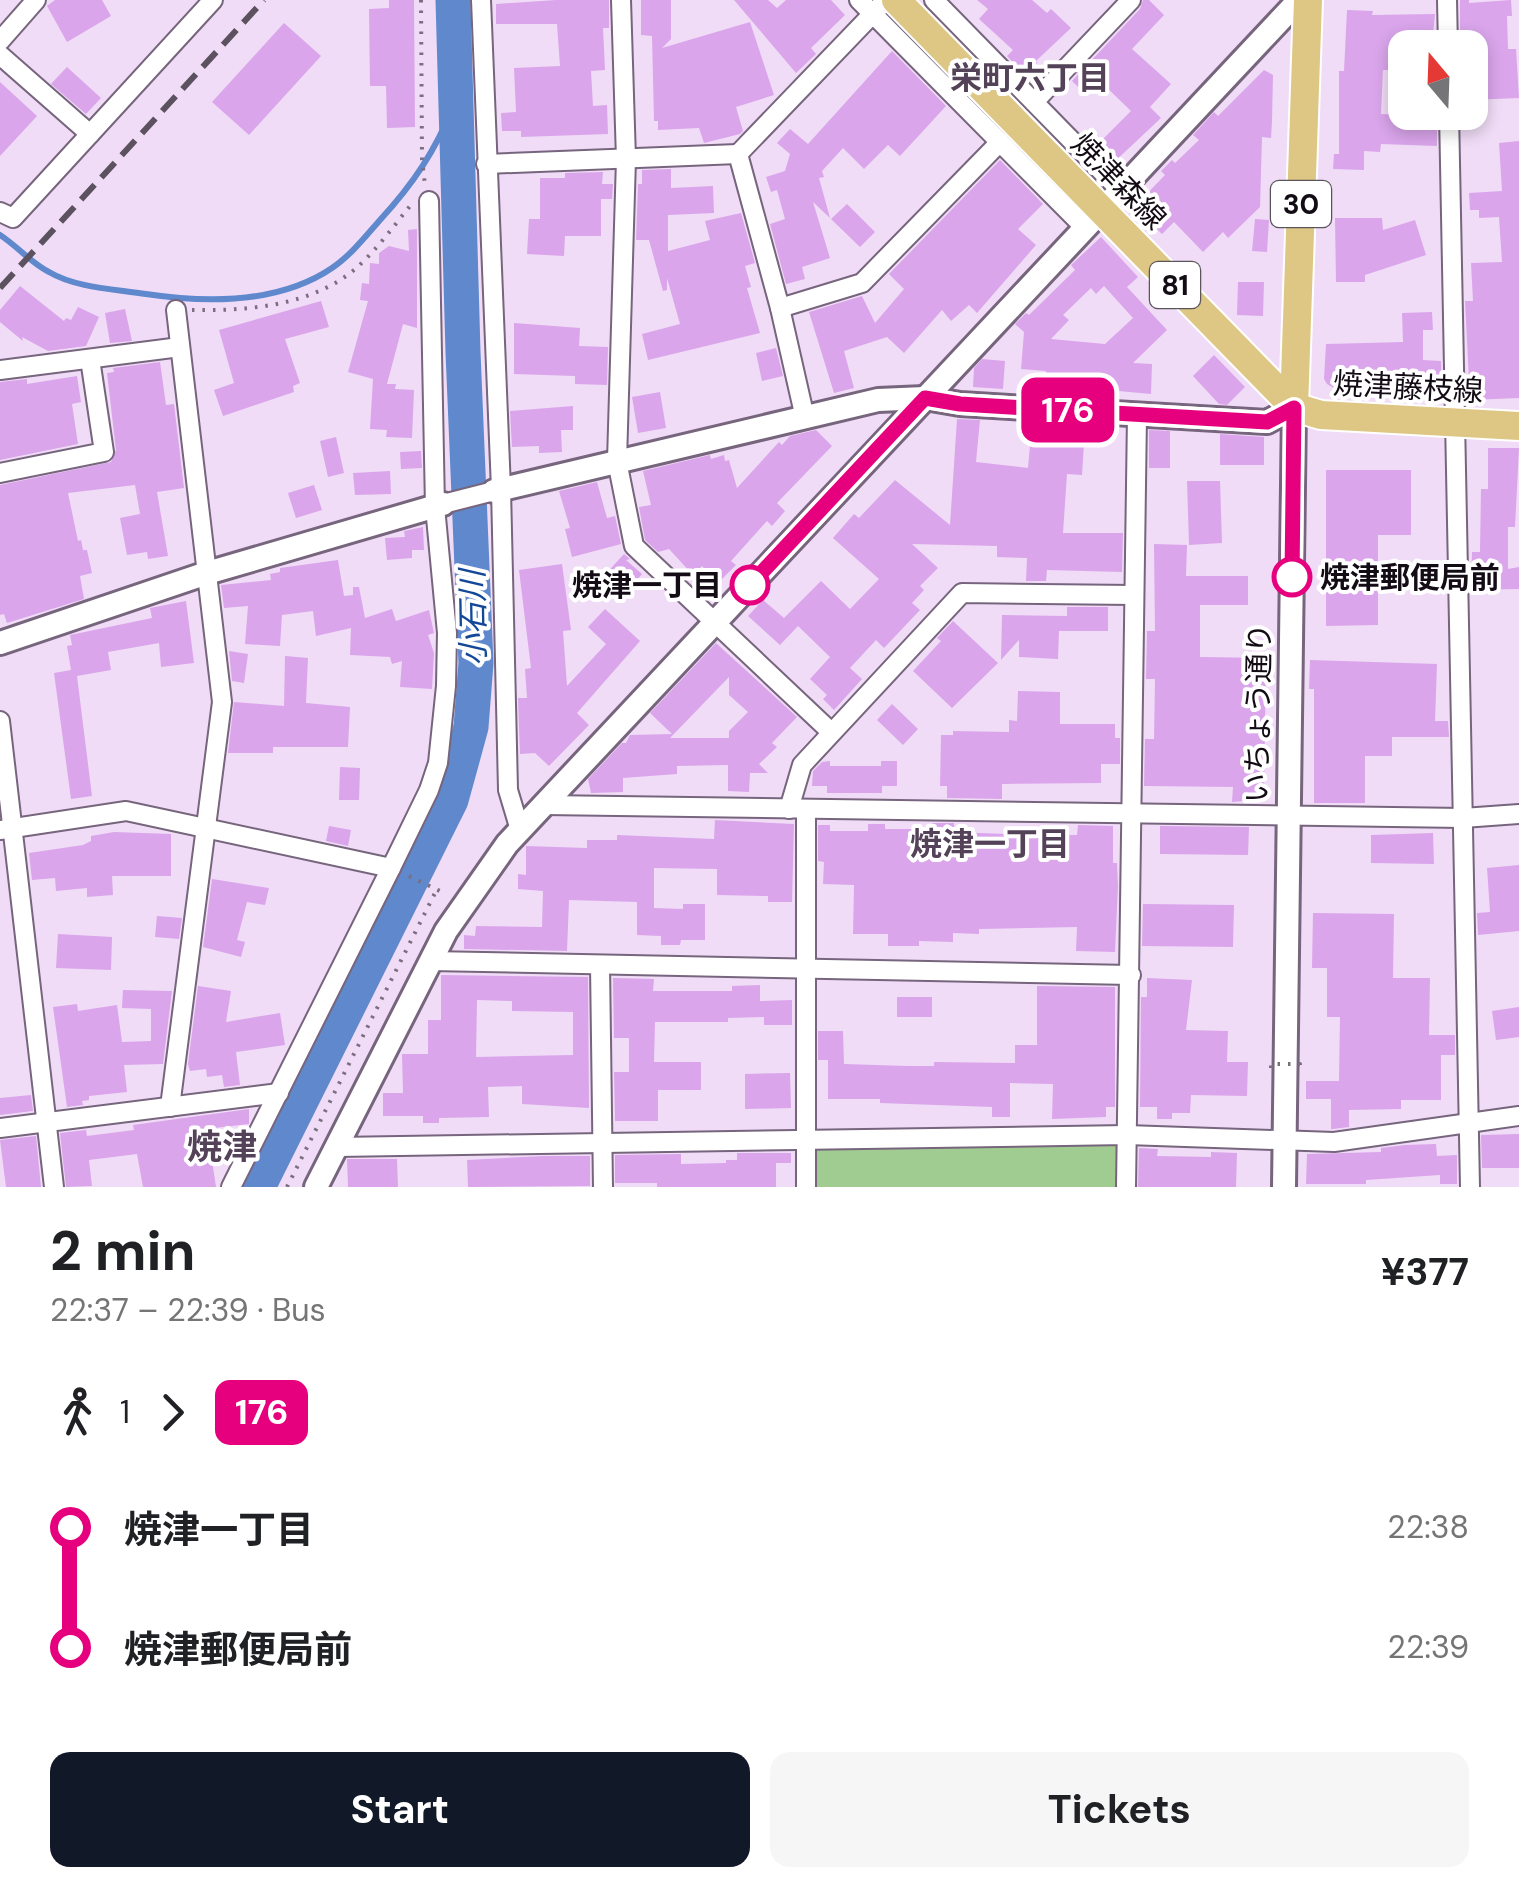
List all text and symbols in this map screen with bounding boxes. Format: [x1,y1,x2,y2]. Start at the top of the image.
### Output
north arrow [1388,30,1488,130]
map controls [1388,30,1488,130]
district label: 栄町六丁目 [950,57,1110,99]
street label: 焼津森線 [1063,124,1175,238]
road number: 30 [1271,181,1331,227]
road number: 81 [1150,262,1200,308]
street label: 焼津藤枝線 [1332,364,1484,410]
line badge: 176 [1010,378,1126,442]
text: 176 [1041,387,1095,433]
marker: 焼津郵便局前 [1273,558,1311,596]
place label: 焼津郵便局前 [1320,558,1500,597]
place label: 焼津一丁目 [572,566,722,605]
marker: 焼津一丁目 [731,566,769,604]
water label: 小石川 [451,567,495,666]
street label: いちょう通り [1237,623,1279,803]
district label: 焼津一丁目 [910,823,1070,865]
district label: 焼津 [187,1124,257,1170]
text: 2 min [50,1215,195,1287]
text: ¥377 [1381,1247,1469,1297]
text: 22:37 – 22:39 · Bus [50,1289,326,1331]
icon: walk [50,1385,105,1440]
icon: forward [145,1385,200,1440]
text: 176 [235,1389,288,1435]
text: 1 [120,1391,130,1433]
text: 焼津一丁目 [124,1505,314,1555]
text: 22:38 [1387,1506,1469,1548]
text: 焼津郵便局前 [124,1625,352,1675]
text: 22:39 [1388,1626,1469,1668]
button: Start [50,1752,750,1867]
button: Tickets [770,1752,1469,1867]

